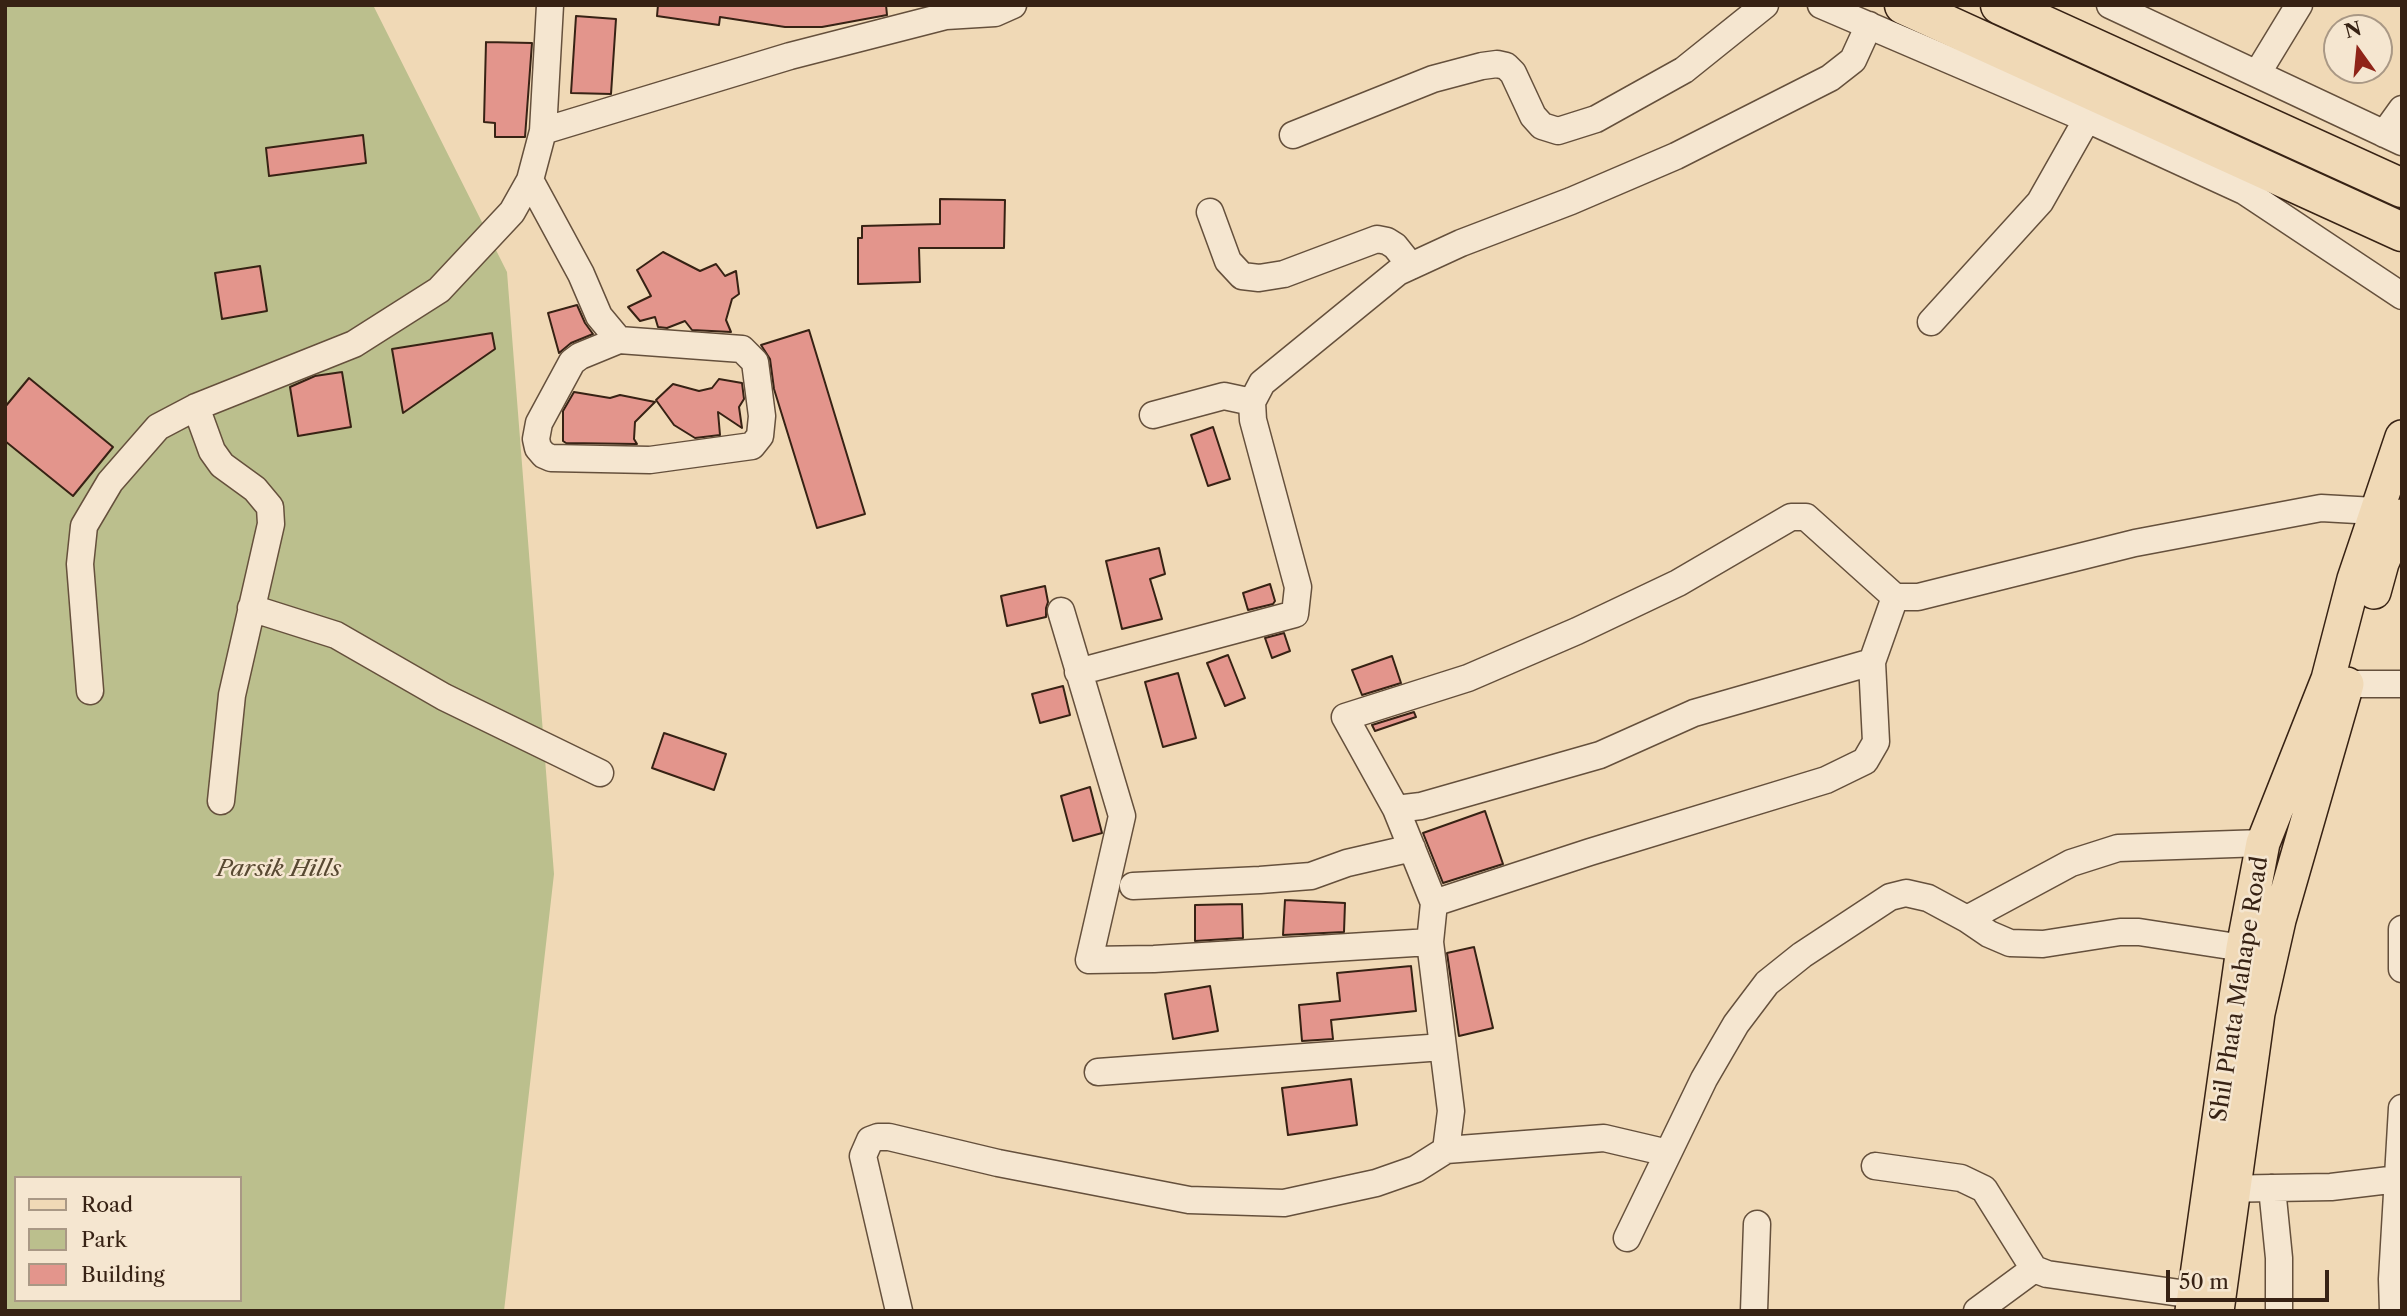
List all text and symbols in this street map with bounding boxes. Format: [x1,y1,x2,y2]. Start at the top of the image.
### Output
north arrow [2323,14,2393,84]
text: N [2342,17,2364,43]
street label: Shil Phata Mahape Road [2205,854,2275,1124]
park label: Parsik Hills [217,855,341,883]
legend [14,1176,242,1302]
text: Road [81,1192,133,1217]
text: Park [81,1227,127,1252]
scale bar [2169,1256,2332,1300]
text: Building [81,1262,165,1287]
text: 50 m [2179,1269,2229,1294]

